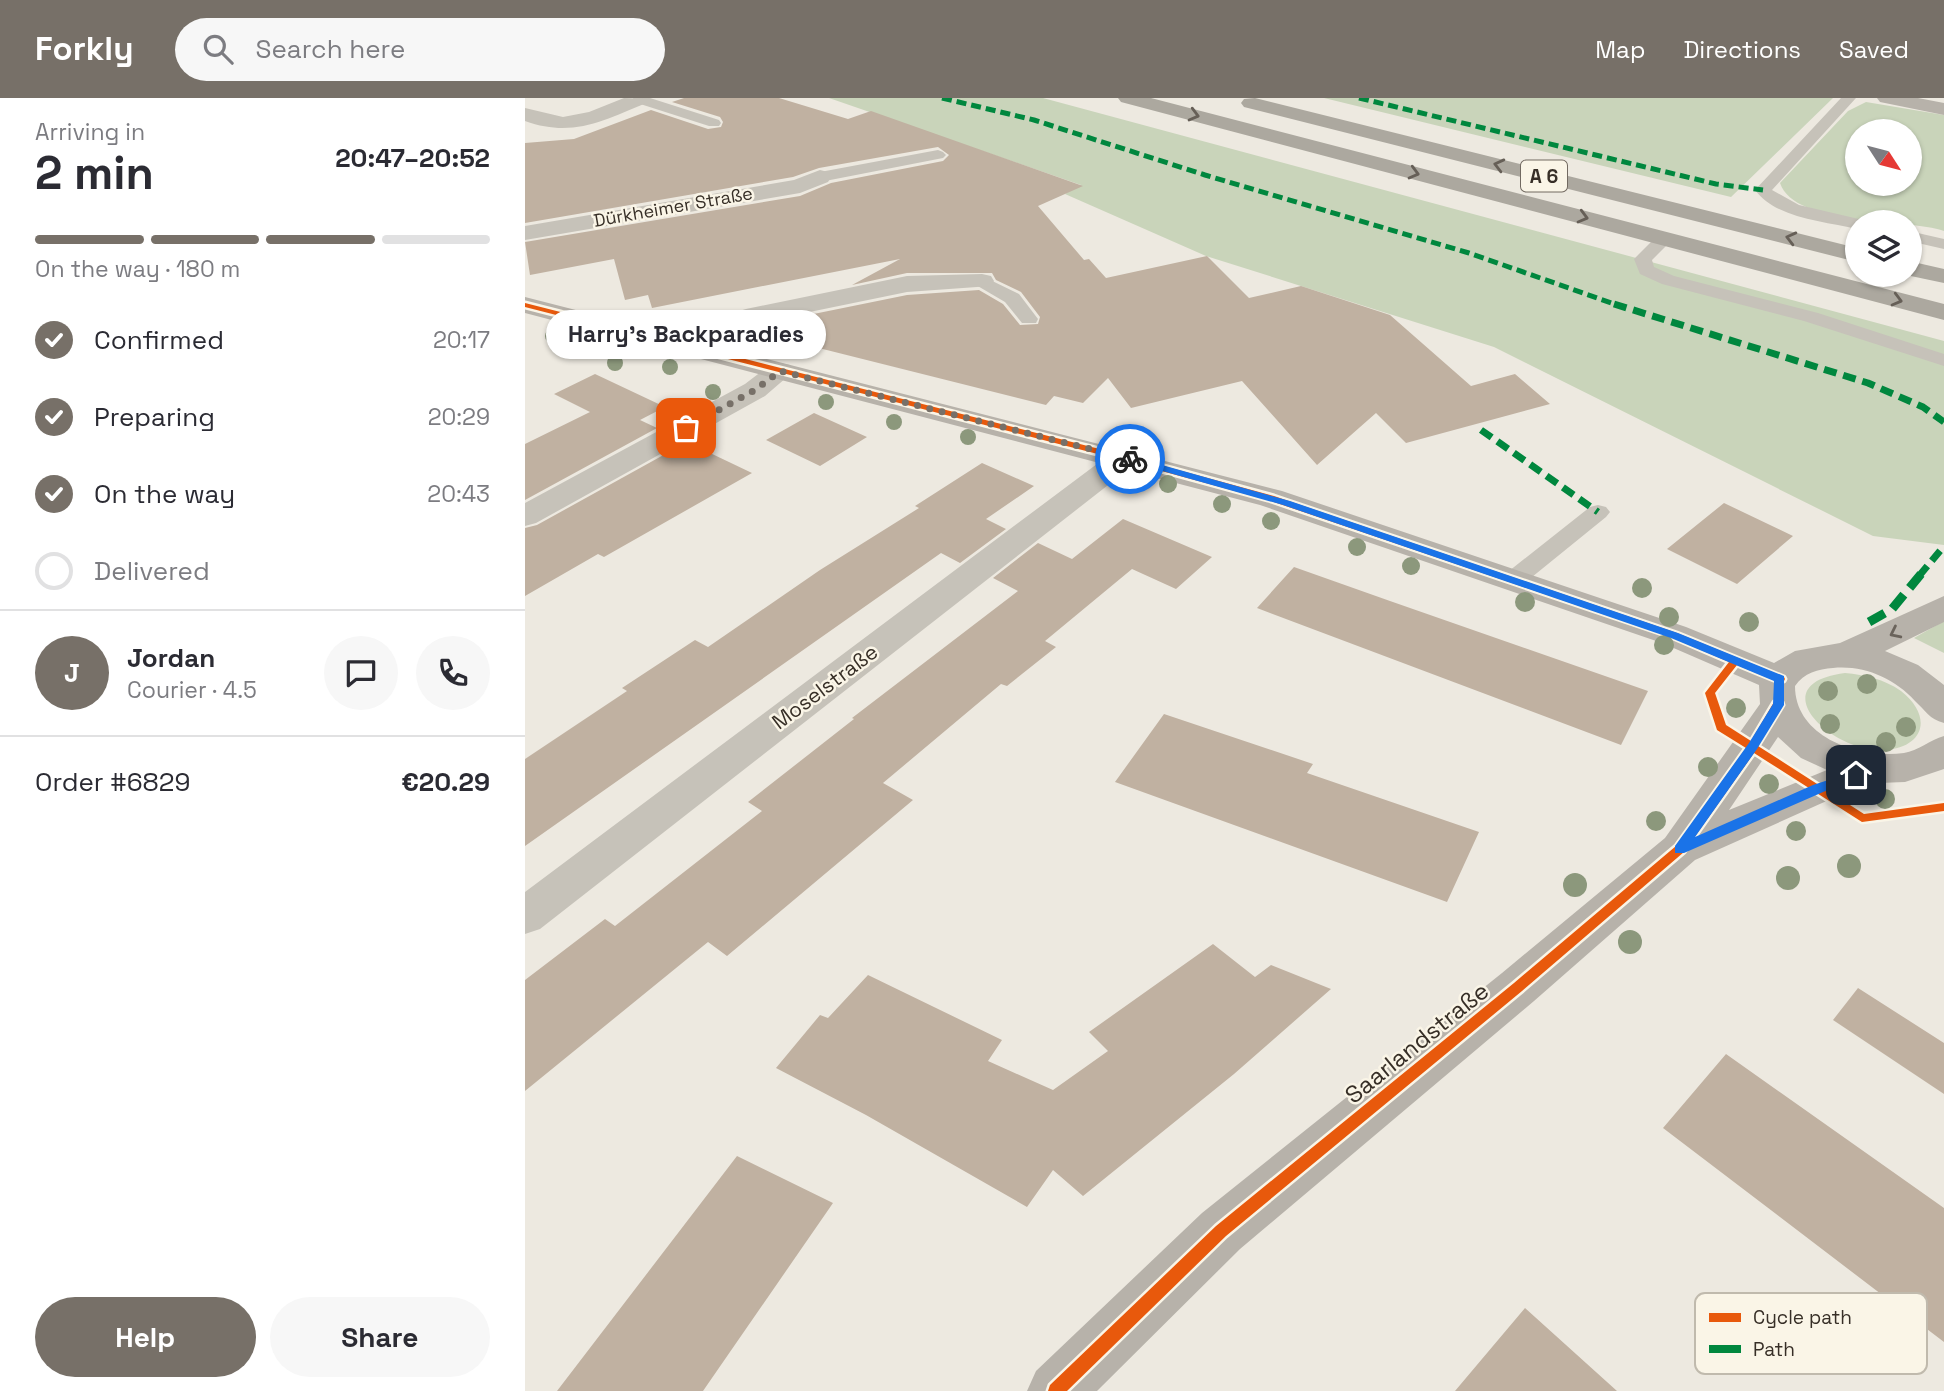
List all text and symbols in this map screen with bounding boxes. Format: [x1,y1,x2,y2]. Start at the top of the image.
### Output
search box [175,18,665,81]
text: Forkly [35,28,133,70]
icon: search [199,30,237,68]
text: Search here [255,32,405,66]
text: Map [1595,34,1645,65]
text: Directions [1683,34,1801,65]
text: Saved [1839,34,1909,65]
one-way arrow [1188,107,1200,121]
text: Arriving in [35,117,145,147]
north arrow [1845,119,1921,196]
map controls [1845,119,1922,287]
text: 20:47–20:52 [335,141,490,175]
text: 2 min [35,144,154,202]
one-way arrow [1493,159,1505,173]
road number: A 6 [1521,160,1567,192]
one-way arrow [1408,165,1420,179]
street label: Dürkheimer Straße [592,181,754,232]
one-way arrow [1576,209,1588,223]
button: layers [1845,210,1922,287]
one-way arrow [1785,232,1797,246]
text: On the way · 180 m [35,254,240,284]
one-way arrow [1891,292,1903,306]
callout: Harry's Backparadies [546,309,826,358]
text: Harry's Backparadies [568,319,804,349]
icon: check [35,321,73,359]
text: Confirmed [94,323,224,357]
text: 20:17 [433,325,490,355]
icon: check [35,398,73,436]
pin [656,398,716,458]
text: Preparing [94,400,215,434]
text: 20:29 [428,402,490,432]
icon: bag [667,409,705,447]
courier [1095,424,1165,494]
icon: bike [1111,440,1149,478]
icon: check [35,475,73,513]
text: On the way [94,477,235,511]
text: 20:43 [427,479,490,509]
text: Delivered [94,554,210,588]
one-way arrow [1890,624,1902,638]
button: chat [324,636,398,710]
button: phone [416,636,490,710]
street label: Moselstraße [766,638,883,735]
text: Jordan [127,641,215,675]
text: J [64,656,80,690]
text: Courier · 4.5 [127,675,257,705]
pin [1826,745,1886,805]
icon: home [1837,756,1875,794]
text: Order #6829 [35,765,190,799]
text: €20.29 [401,765,490,799]
street label: Saarlandstraße [1338,975,1495,1110]
legend [1695,1293,1927,1374]
button: Help [35,1297,256,1377]
button: Share [270,1297,490,1377]
text: Cycle path [1753,1305,1852,1330]
text: Path [1753,1337,1795,1362]

